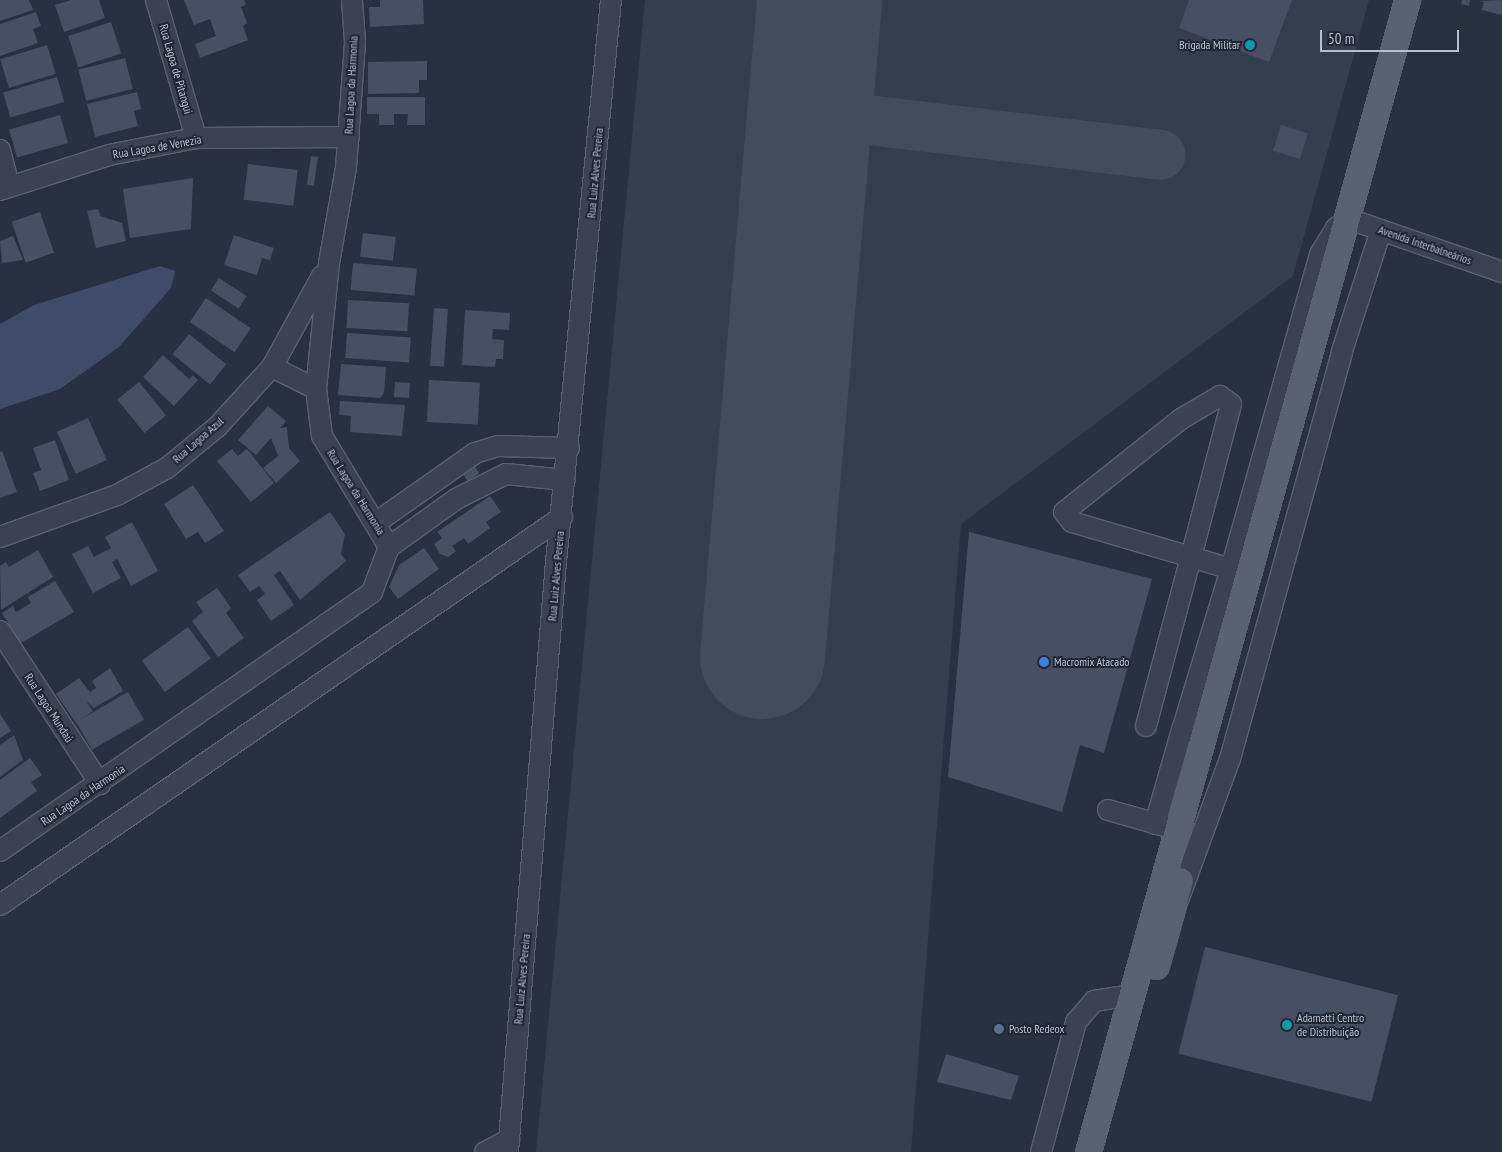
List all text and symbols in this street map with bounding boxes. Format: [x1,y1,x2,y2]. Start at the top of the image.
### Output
scale bar [1322,20,1461,52]
street label: Rua Lagoa de Pitangui [156,22,196,116]
text: 50 m [1328,29,1354,48]
street label: Rua Lagoa da Harmonia [341,36,361,134]
place label: Brigada Militar [1179,38,1240,52]
marker: Brigada Militar [1244,39,1256,51]
street label: Rua Luiz Alves Pereira [584,127,606,219]
street label: Rua Lagoa de Venezia [111,132,203,162]
street label: Avenida Interbalneários [1376,222,1474,268]
street label: Rua Lagoa Azul [169,414,227,466]
street label: Rua Lagoa da Harmonia [324,446,388,538]
street label: Rua Luiz Alves Pereira [545,530,567,622]
place label: Macromix Atacado [1054,655,1130,669]
marker: Macromix Atacado [1038,656,1050,668]
street label: Rua Lagoa Mundaú [21,671,77,745]
street label: Rua Lagoa da Harmonia [38,762,128,828]
street label: Rua Luiz Alves Pereira [511,933,533,1025]
place label: Adamatti Centro de Distribuição [1297,1011,1364,1039]
marker: Adamatti Centro de Distribuição [1281,1019,1293,1031]
place label: Posto Redeox [1009,1022,1064,1036]
marker: Posto Redeox [993,1023,1005,1035]

